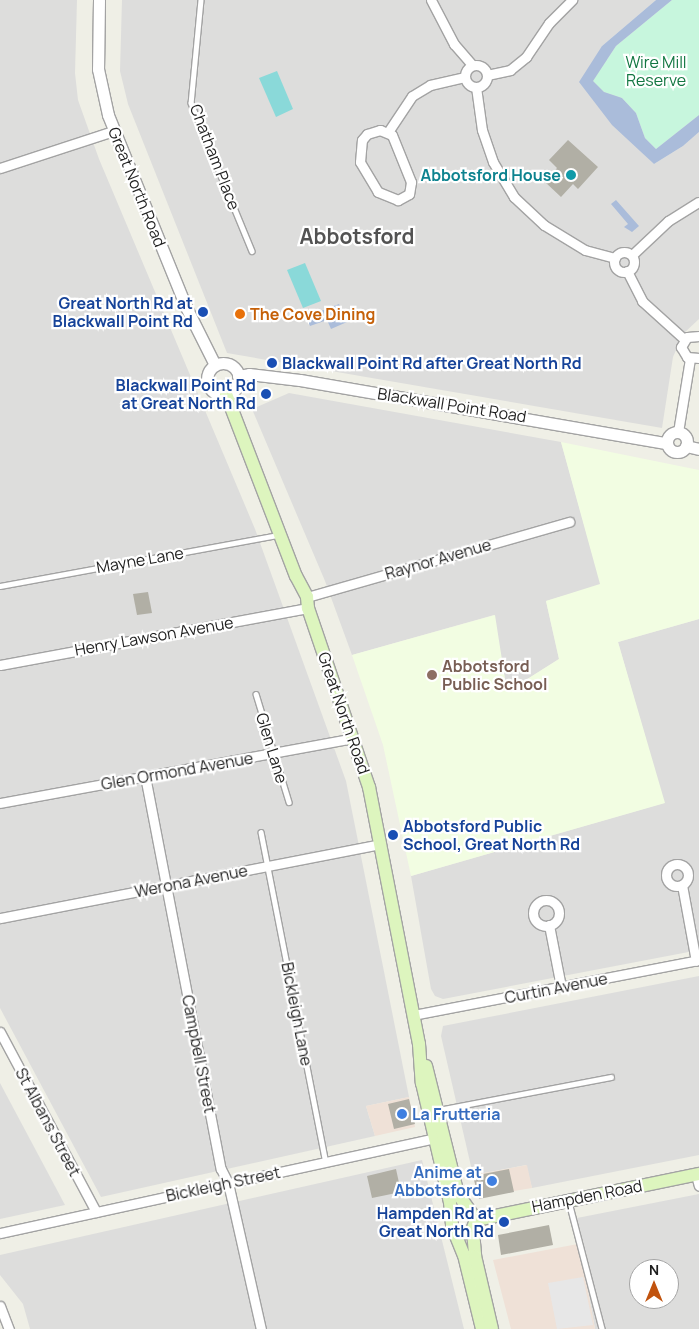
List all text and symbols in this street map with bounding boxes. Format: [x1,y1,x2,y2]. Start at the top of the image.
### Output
park label: Wire Mill Reserve [625,52,687,90]
street label: Chatham Place [186,101,244,213]
street label: Great North Road [104,124,170,250]
place label: Abbotsford House [420,165,561,185]
marker: Abbotsford House [565,169,577,181]
district label: Abbotsford [299,223,415,249]
place label: Great North Rd at Blackwall Point Rd [53,293,193,331]
place label: The Cove Dining [250,304,375,324]
marker: Great North Rd at Blackwall Point Rd [197,306,209,318]
marker: The Cove Dining [234,308,246,320]
place label: Blackwall Point Rd after Great North Rd [282,353,582,373]
marker: Blackwall Point Rd after Great North Rd [266,357,278,369]
place label: Blackwall Point Rd at Great North Rd [116,375,256,413]
street label: Blackwall Point Road [376,384,528,426]
marker: Blackwall Point Rd at Great North Rd [260,388,272,400]
street label: Raynor Avenue [383,535,493,583]
street label: Mayne Lane [95,543,185,577]
street label: Henry Lawson Avenue [73,613,235,659]
street label: Great North Road [314,649,374,777]
place label: Abbotsford Public School [442,656,547,694]
marker: Abbotsford Public School [426,669,438,681]
street label: Glen Lane [252,710,292,786]
street label: Glen Ormond Avenue [99,748,255,794]
place label: Abbotsford Public School, Great North Rd [403,816,580,854]
marker: Abbotsford Public School, Great North Rd [387,829,399,841]
street label: Werona Avenue [133,861,249,901]
street label: Bickleigh Lane [278,961,316,1067]
street label: Curtin Avenue [503,969,609,1007]
street label: Campbell Street [178,993,220,1115]
street label: St Albans Street [11,1065,85,1179]
place label: La Frutteria [412,1104,500,1124]
marker: La Frutteria [396,1108,408,1120]
place label: Anime at Abbotsford [394,1162,482,1200]
street label: Bickleigh Street [164,1163,282,1205]
marker: Anime at Abbotsford [486,1175,498,1187]
street label: Hampden Road [530,1176,644,1216]
place label: Hampden Rd at Great North Rd [377,1203,494,1241]
marker: Hampden Rd at Great North Rd [498,1216,510,1228]
north arrow [629,1259,679,1309]
text: N [649,1260,659,1279]

